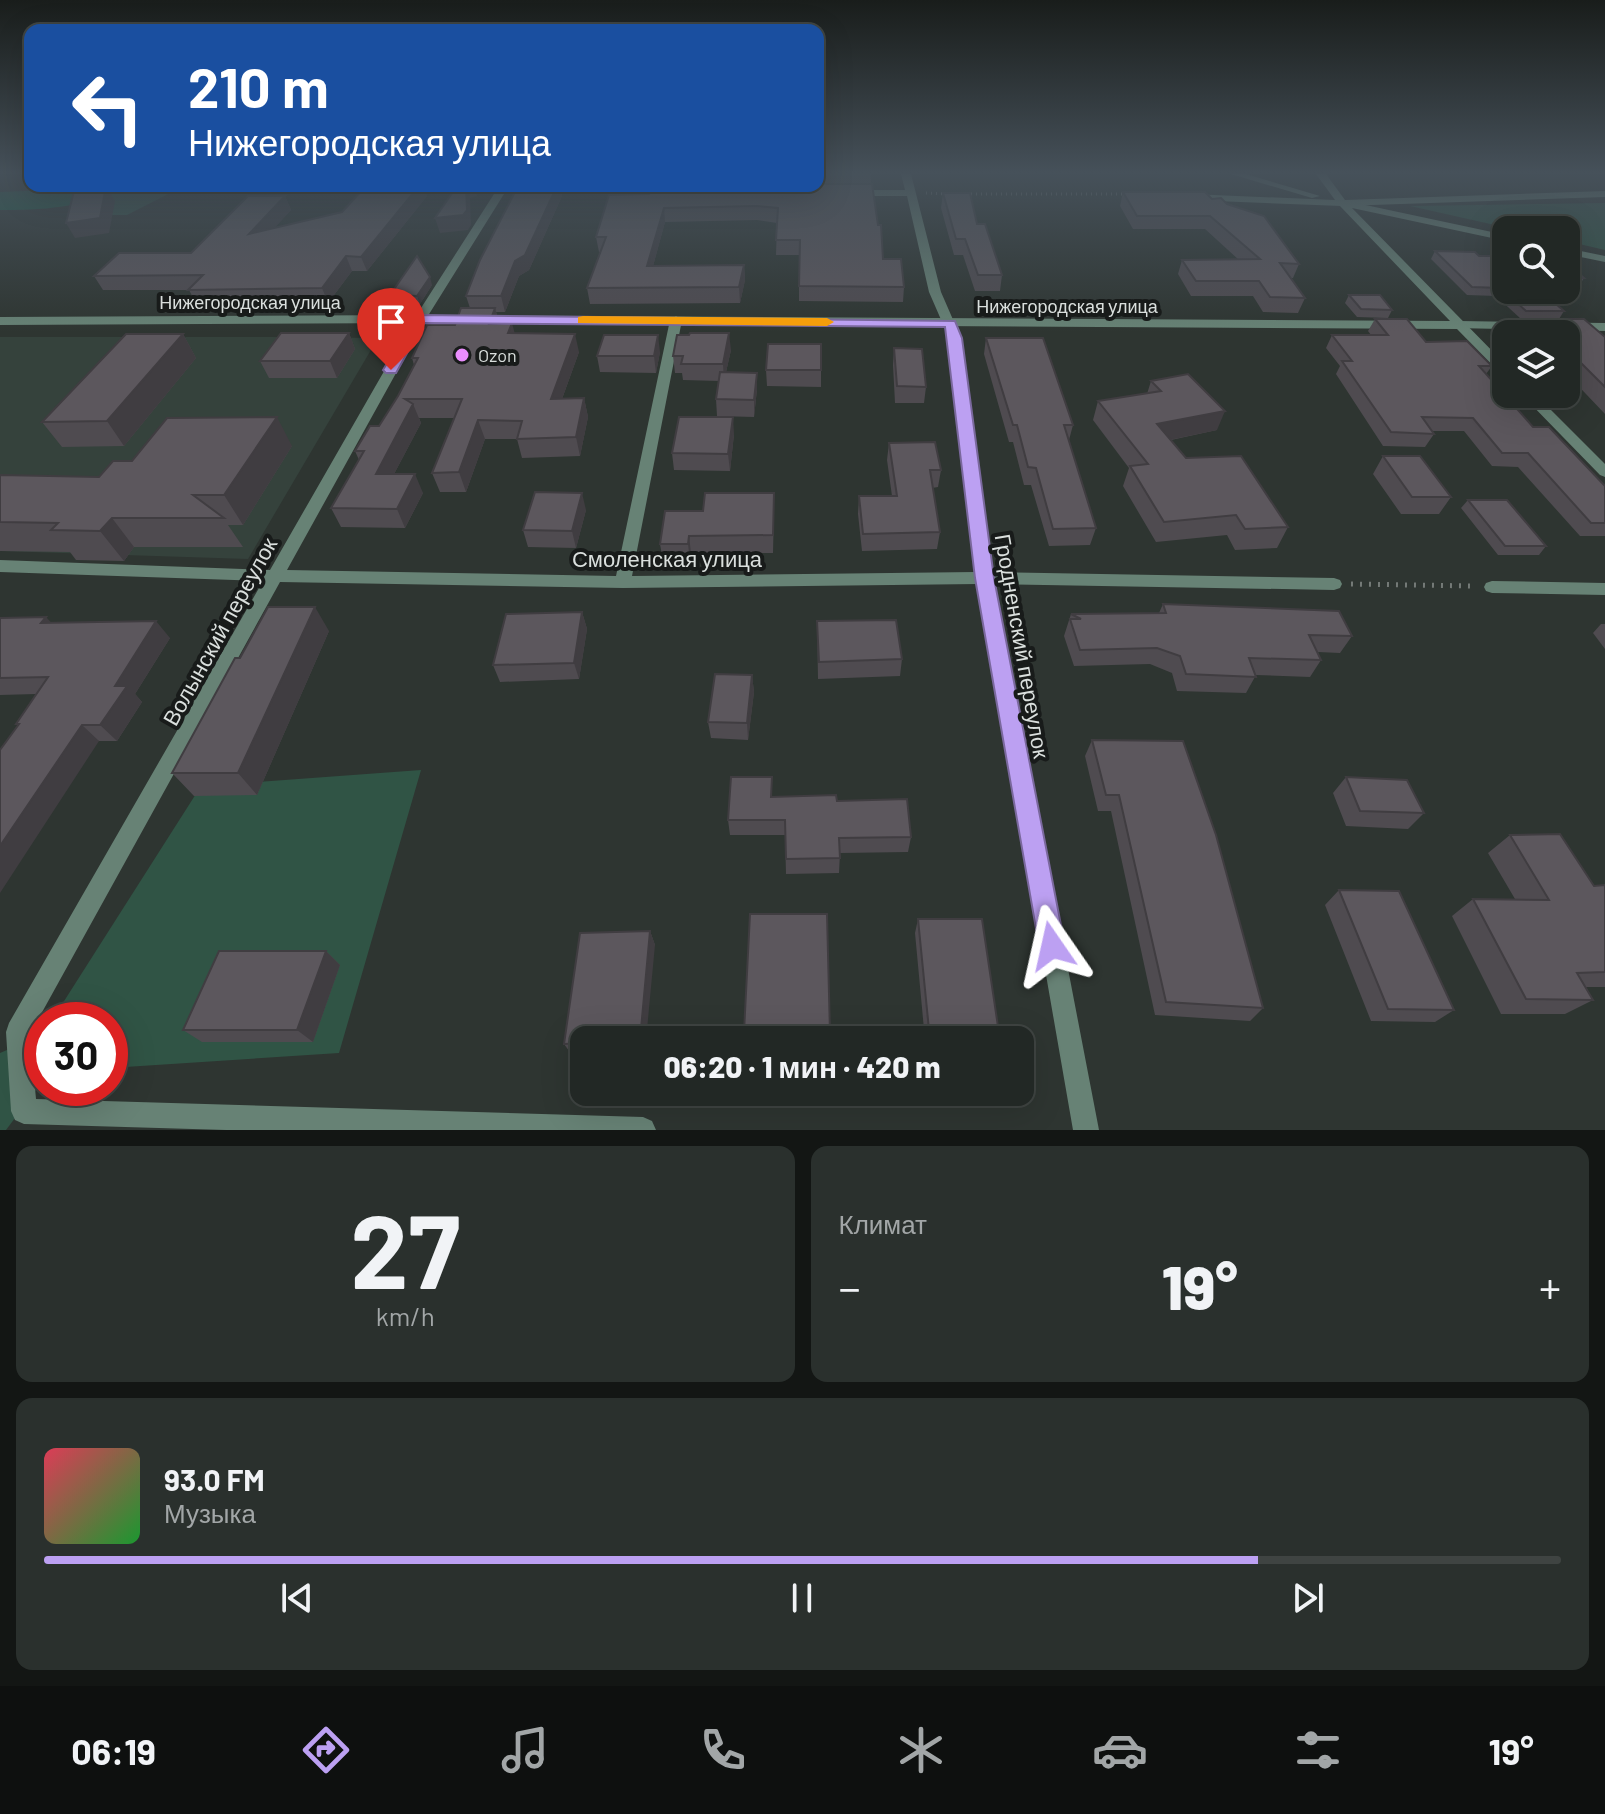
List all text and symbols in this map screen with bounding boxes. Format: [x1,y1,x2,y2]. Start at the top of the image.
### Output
text: 210 m [188,52,329,119]
icon: left [56,56,160,160]
text: Нижегородская улица [188,120,551,163]
map controls [1492,216,1580,408]
button: search [1492,216,1580,304]
pin [357,288,425,370]
street label: Нижегородская улица [159,291,342,313]
street label: Нижегородская улица [976,295,1159,317]
icon: arrive [369,300,413,344]
button: layers [1492,320,1580,408]
place label: Ozon [478,344,517,366]
marker: Ozon [453,346,471,364]
street label: Волынский переулок [157,532,282,730]
street label: Гродненский переулок [989,532,1056,761]
street label: Смоленская улица [572,545,763,572]
position arrow [1010,904,1094,988]
speed limit sign: 30 [24,1002,128,1106]
text: 06:20 · 1 мин · 420 m [664,1048,940,1084]
text: 27 [350,1185,460,1310]
text: Климат [839,1208,927,1239]
text: 19° [1162,1250,1238,1322]
text: − [839,1260,861,1313]
text: + [1539,1260,1561,1313]
text: km/h [376,1300,435,1331]
text: 93.0 FM [164,1461,265,1497]
text: Музыка [164,1497,256,1528]
icon: previous [275,1576,319,1620]
icon: pause [780,1576,824,1620]
icon: next [1286,1576,1330,1620]
icon: directions [298,1722,354,1778]
icon: music [497,1722,553,1778]
icon: phone [695,1722,751,1778]
icon: climate [893,1722,949,1778]
icon: car [1092,1722,1148,1778]
icon: filters [1290,1722,1346,1778]
text: 06:19 [71,1729,156,1772]
text: 19° [1488,1729,1534,1772]

